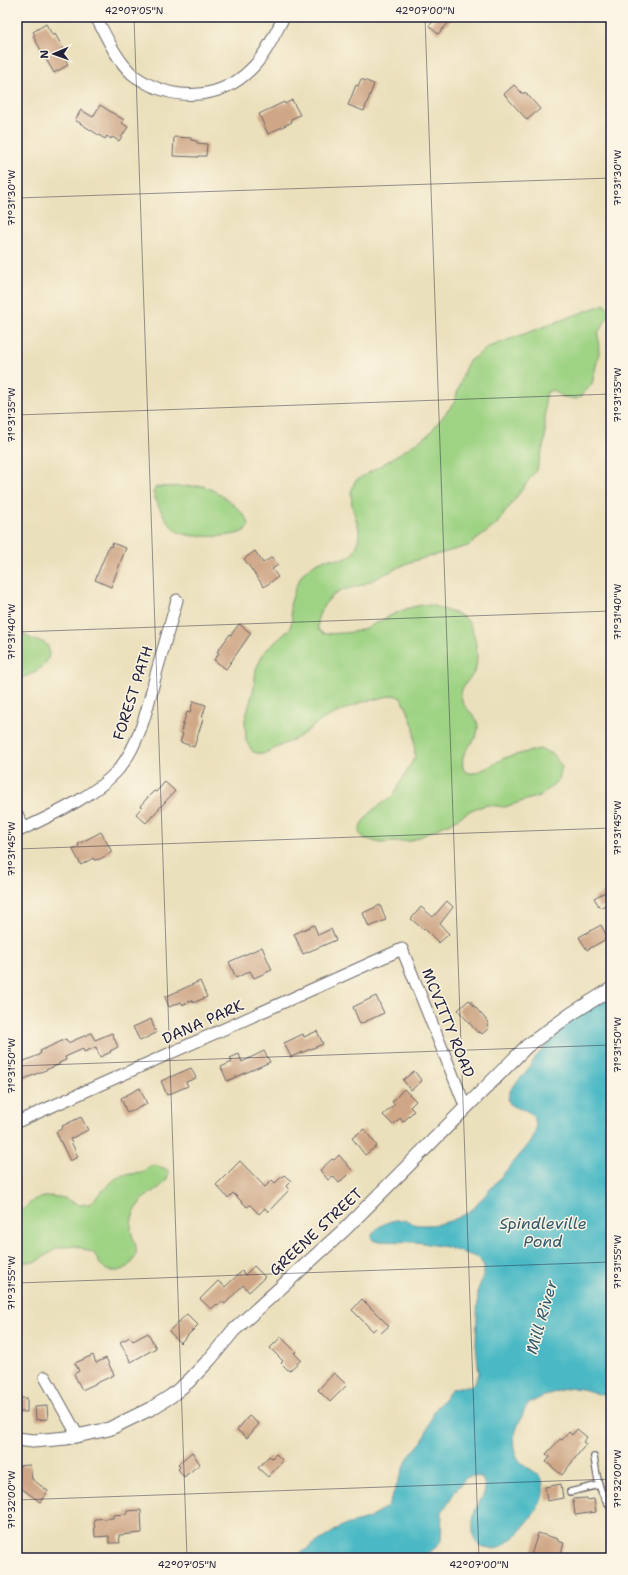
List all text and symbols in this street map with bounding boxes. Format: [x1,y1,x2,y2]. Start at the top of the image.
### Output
text: 42°07'05"N [105,4,163,17]
text: 42°07'00"N [395,4,455,17]
north arrow [34,34,74,74]
text: N [37,49,52,59]
text: 71°31'30"W [611,149,624,206]
text: 71°31'30"W [5,169,18,226]
text: 71°31'35"W [611,367,624,423]
text: 71°31'35"W [5,387,18,443]
text: 71°31'40"W [611,583,624,640]
text: 71°31'40"W [5,603,18,660]
street label: FOREST PATH [108,643,158,743]
text: 71°31'45"W [611,800,624,856]
text: 71°31'45"W [5,821,18,877]
street label: MCVITTY ROAD [417,965,479,1081]
street label: DANA PARK [159,995,247,1049]
text: 71°31'50"W [611,1017,624,1073]
text: 71°31'50"W [5,1038,18,1094]
street label: GREENE STREET [265,1184,367,1280]
water label: Spindleville Pond [499,1213,587,1252]
text: 71°31'55"W [611,1234,624,1289]
text: 71°31'55"W [5,1255,18,1310]
water label: Mill River [521,1277,562,1357]
text: 71°32'00"W [611,1449,624,1509]
text: 71°32'00"W [5,1470,18,1530]
text: 42°07'05"N [158,1558,216,1571]
text: 42°07'00"N [449,1558,509,1571]

